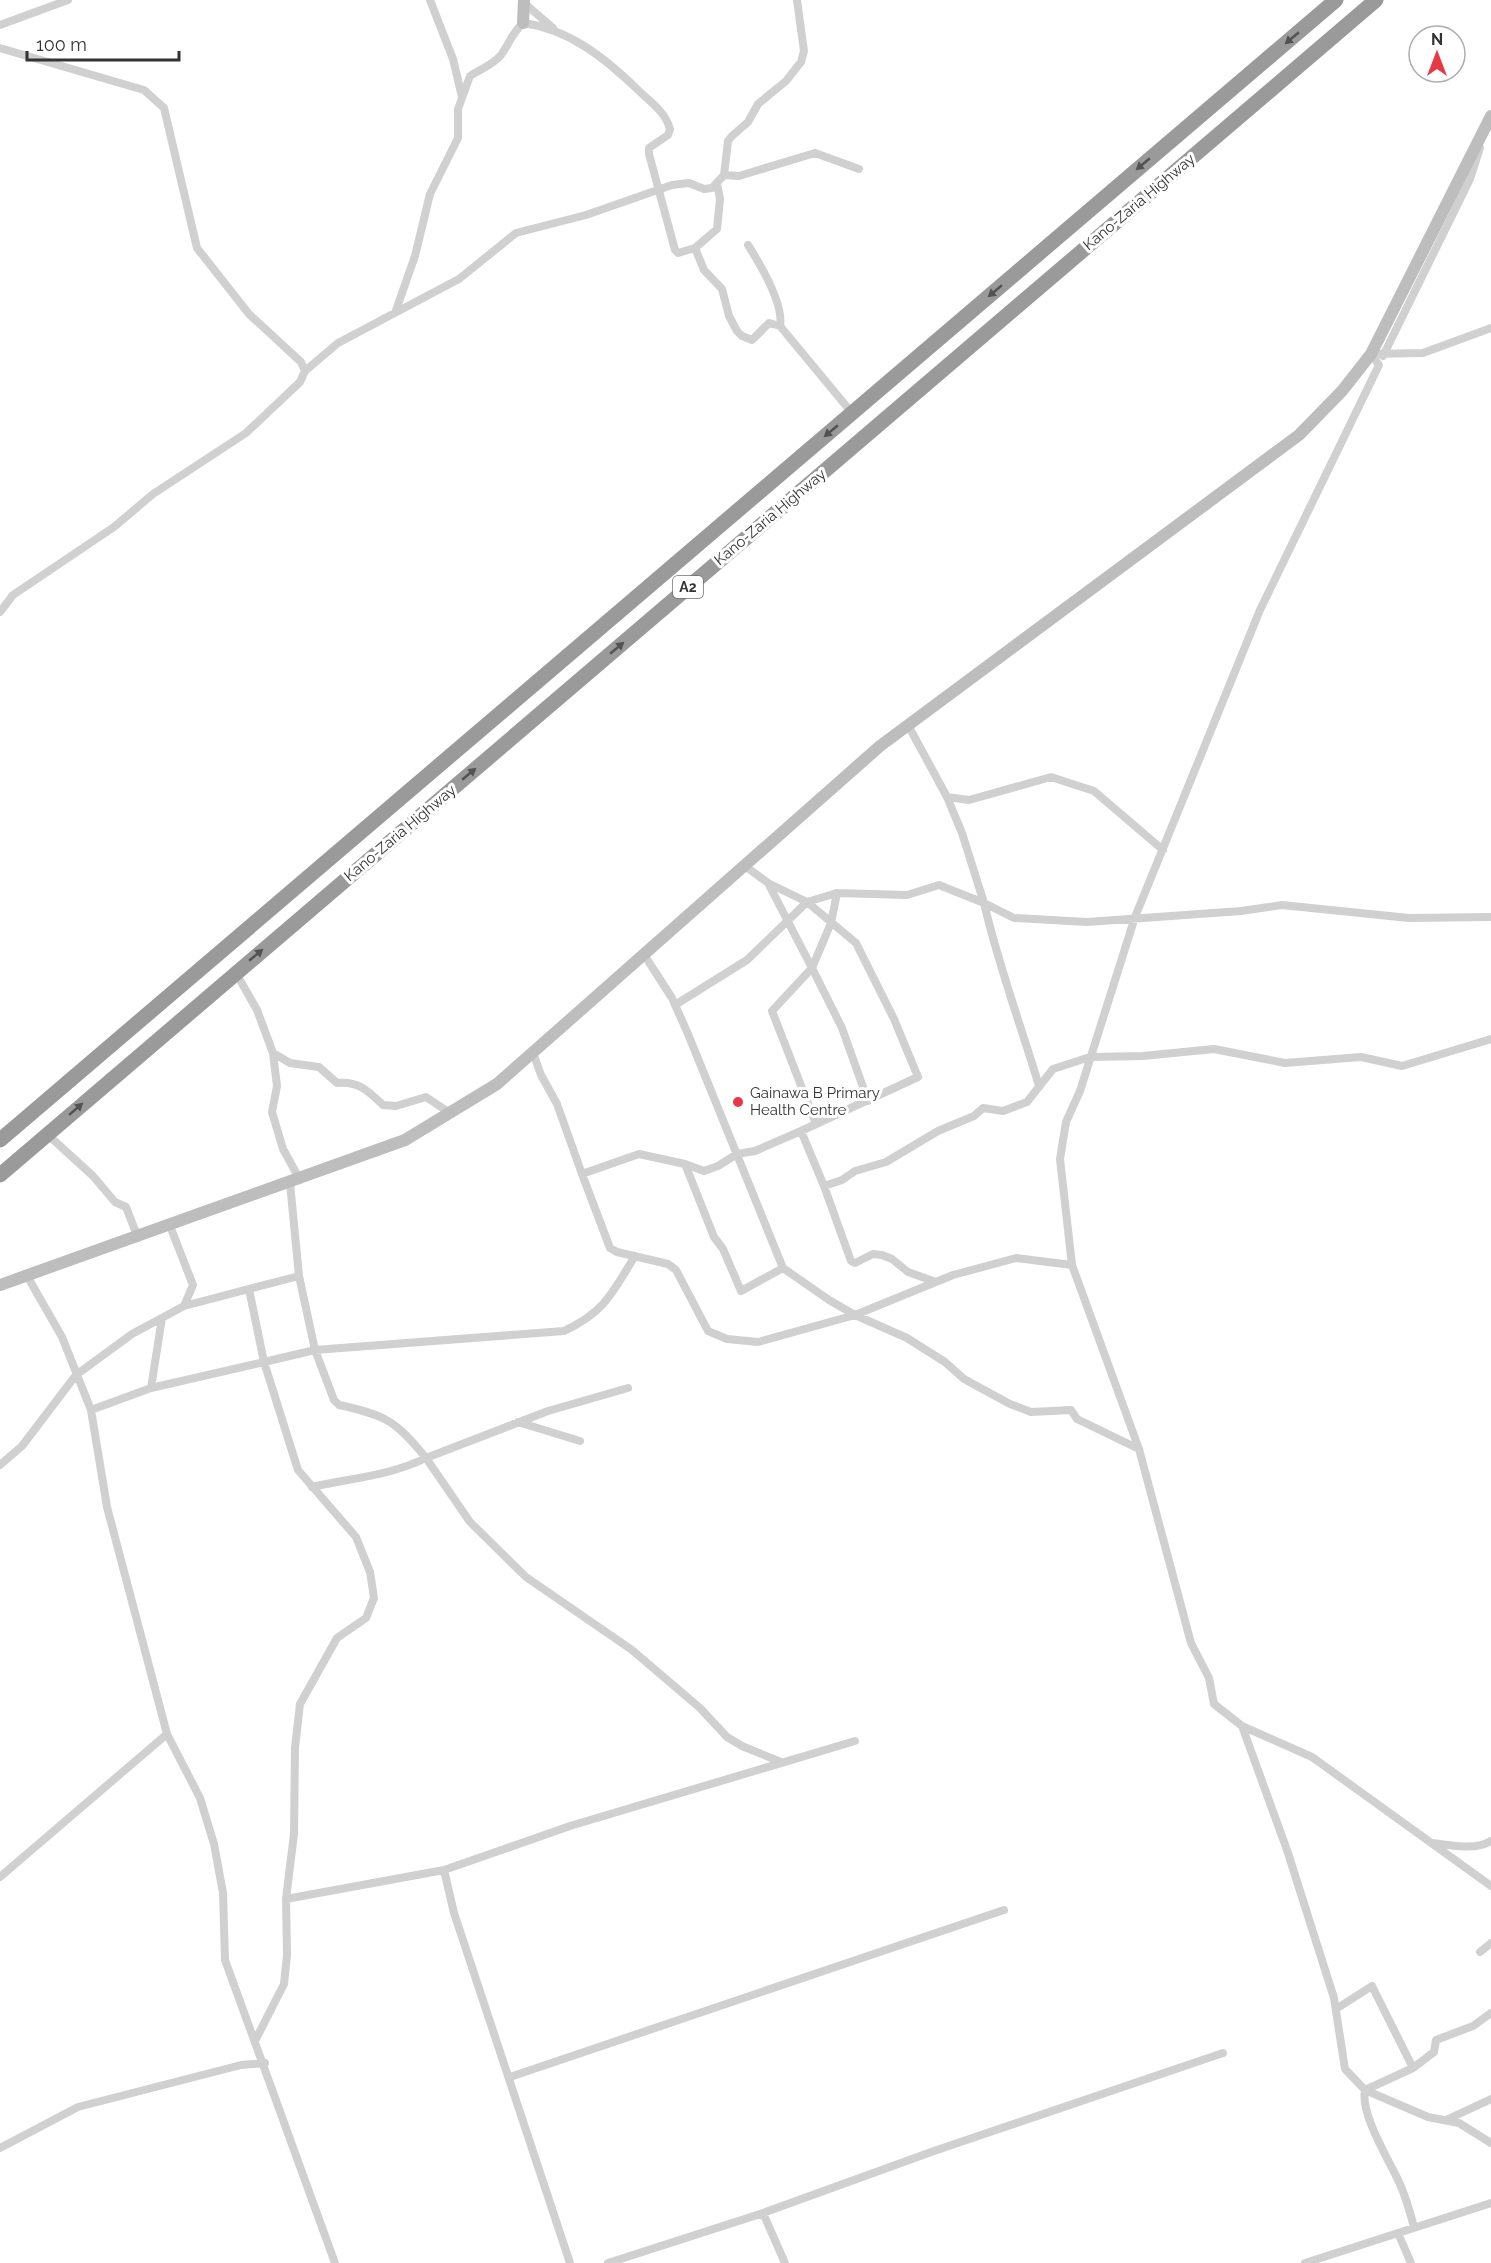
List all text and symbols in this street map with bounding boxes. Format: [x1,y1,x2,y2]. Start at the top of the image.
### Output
scale bar [27,24,178,62]
north arrow [1407,24,1467,84]
text: N [1431,30,1443,49]
one-way arrow [1285,31,1300,44]
text: 100 m [36,34,87,55]
street label: Kano-Zaria Highway [1080,150,1198,254]
one-way arrow [1135,158,1151,171]
one-way arrow [988,284,1003,297]
one-way arrow [824,424,839,437]
street label: Kano-Zaria Highway [711,465,829,569]
road number: A2 [673,576,703,598]
one-way arrow [609,641,625,654]
one-way arrow [461,768,476,781]
street label: Kano-Zaria Highway [341,781,459,885]
one-way arrow [248,949,264,962]
place label: Gainawa B Primary Health Centre [750,1084,880,1119]
marker: Gainawa B Primary Health Centre [731,1095,745,1109]
one-way arrow [68,1103,83,1116]

